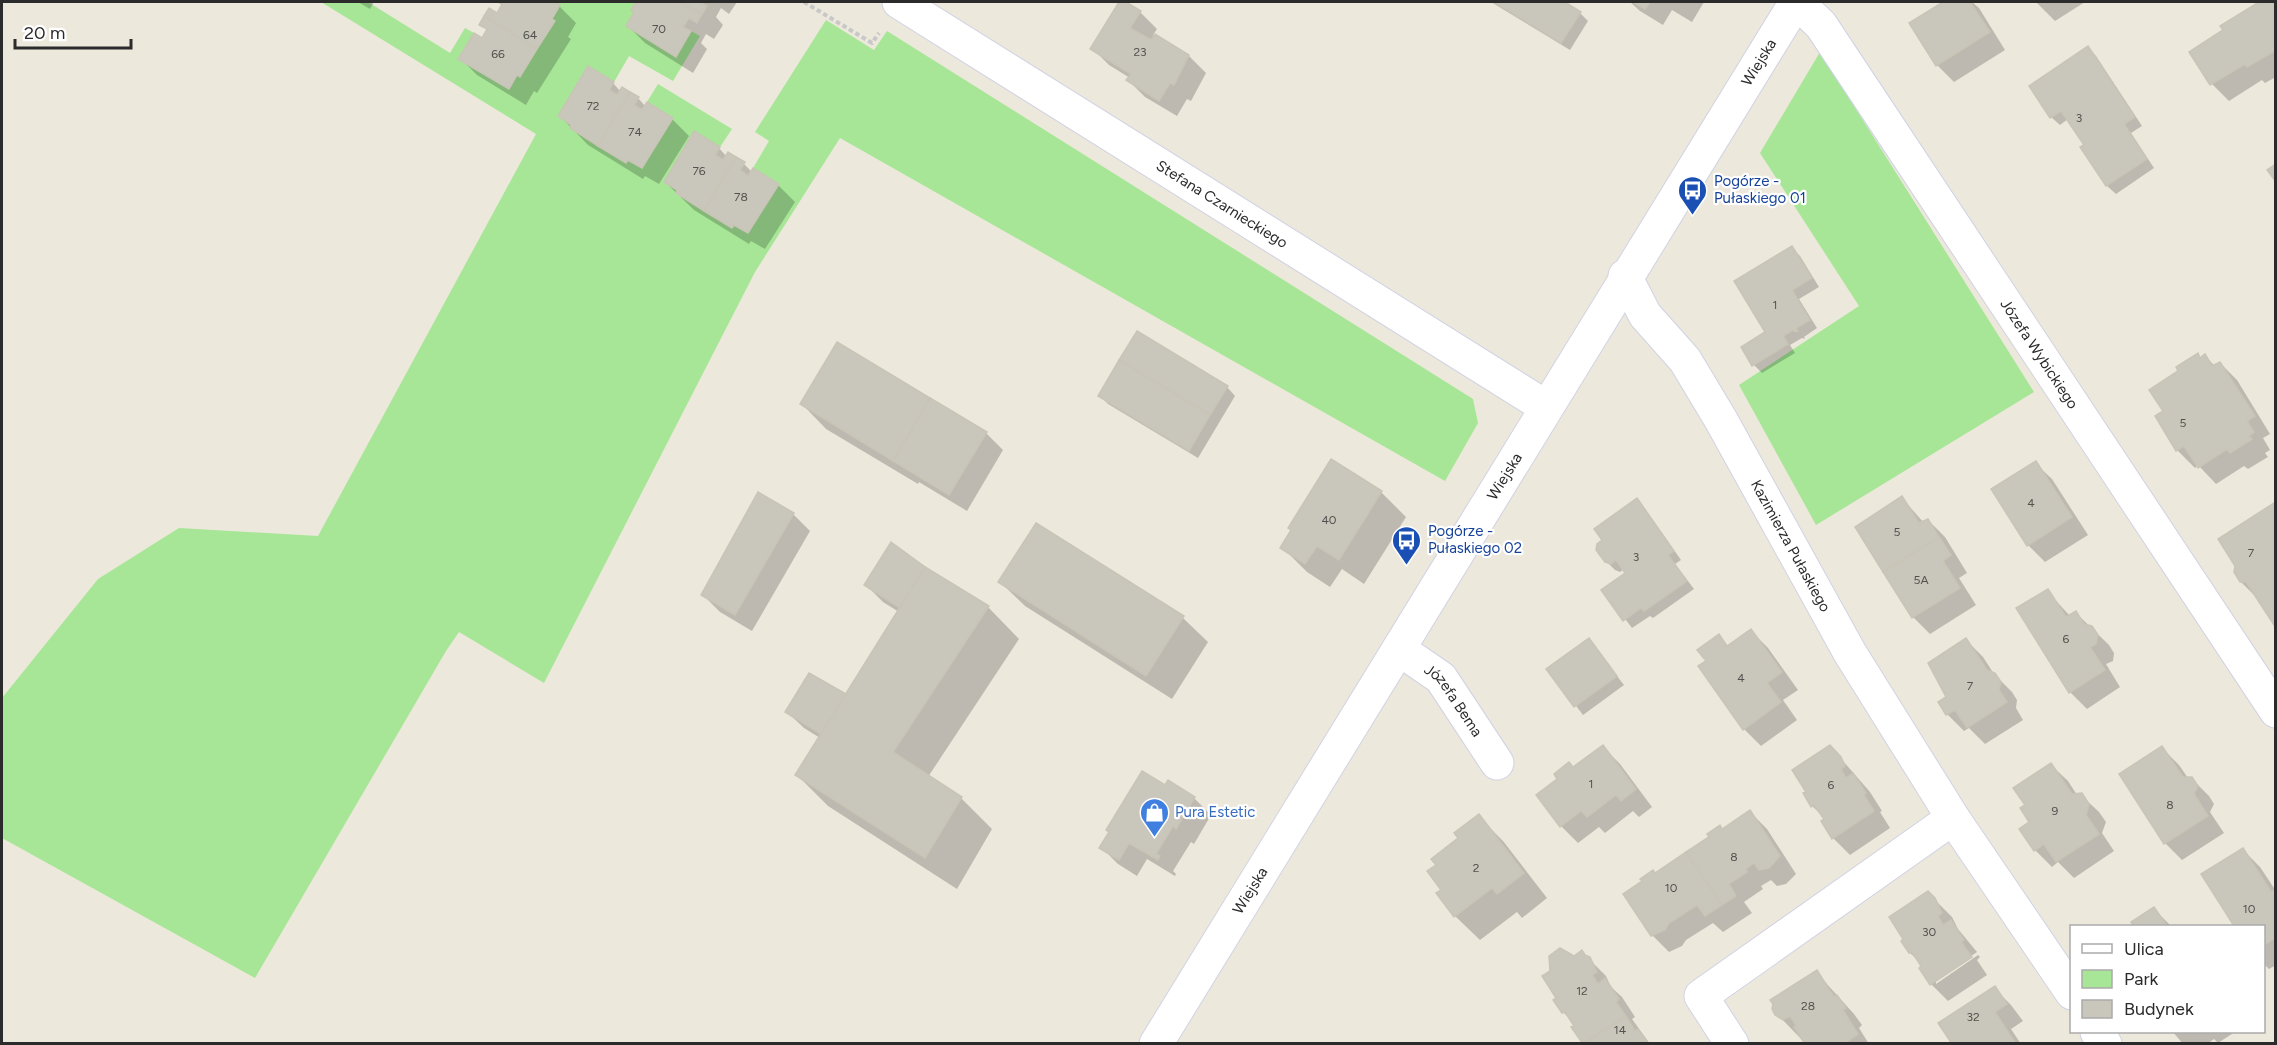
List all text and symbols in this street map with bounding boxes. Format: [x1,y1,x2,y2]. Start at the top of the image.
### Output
scale bar [15,12,130,50]
text: 20 m [24,22,65,44]
house number: 70 [652,22,666,36]
house number: 64 [523,28,538,42]
street label: Wiejska [1738,36,1780,89]
house number: 23 [1133,45,1147,59]
house number: 66 [491,47,505,61]
house number: 72 [586,99,600,113]
house number: 3 [2076,111,2082,125]
house number: 74 [628,125,642,139]
street label: Stefana Czarnieckiego [1153,156,1291,252]
house number: 76 [692,164,706,178]
place label: Pogórze - Pułaskiego 01 [1714,172,1806,207]
bus stop icon: Pogórze - Pułaskiego 01 [1677,174,1709,216]
house number: 78 [734,190,748,204]
street label: Józefa Wybickiego [1996,296,2082,413]
house number: 1 [1773,298,1777,312]
house number: 5 [2180,416,2187,430]
street label: Wiejska [1483,450,1526,503]
street label: Kazimierza Pułaskiego [1747,477,1835,615]
house number: 4 [2027,496,2035,510]
house number: 40 [1321,513,1337,527]
place label: Pogórze - Pułaskiego 02 [1428,522,1522,557]
bus stop icon: Pogórze - Pułaskiego 02 [1391,524,1423,566]
house number: 5 [1894,525,1901,539]
house number: 7 [2248,546,2255,560]
house number: 3 [1633,550,1639,564]
house number: 5A [1913,573,1929,587]
house number: 6 [2063,632,2070,646]
street label: Józefa Bema [1421,660,1486,740]
house number: 4 [1737,671,1745,685]
house number: 7 [1967,679,1974,693]
house number: 1 [1589,777,1593,791]
house number: 6 [1828,778,1835,792]
shop icon: Pura Estetic [1138,796,1170,838]
house number: 8 [2166,798,2174,812]
place label: Pura Estetic [1175,803,1255,821]
house number: 9 [2052,804,2059,818]
house number: 8 [1730,850,1738,864]
house number: 2 [1473,861,1479,875]
street label: Wiejska [1229,864,1271,917]
house number: 10 [1665,881,1678,895]
house number: 10 [2243,902,2256,916]
house number: 30 [1922,925,1936,939]
legend [2070,925,2265,1033]
text: Ulica [2124,938,2164,960]
text: Park [2124,968,2159,990]
house number: 12 [1576,984,1588,998]
text: Budynek [2124,998,2194,1020]
house number: 28 [1801,999,1815,1013]
house number: 32 [1966,1010,1980,1024]
house number: 14 [1614,1023,1627,1037]

